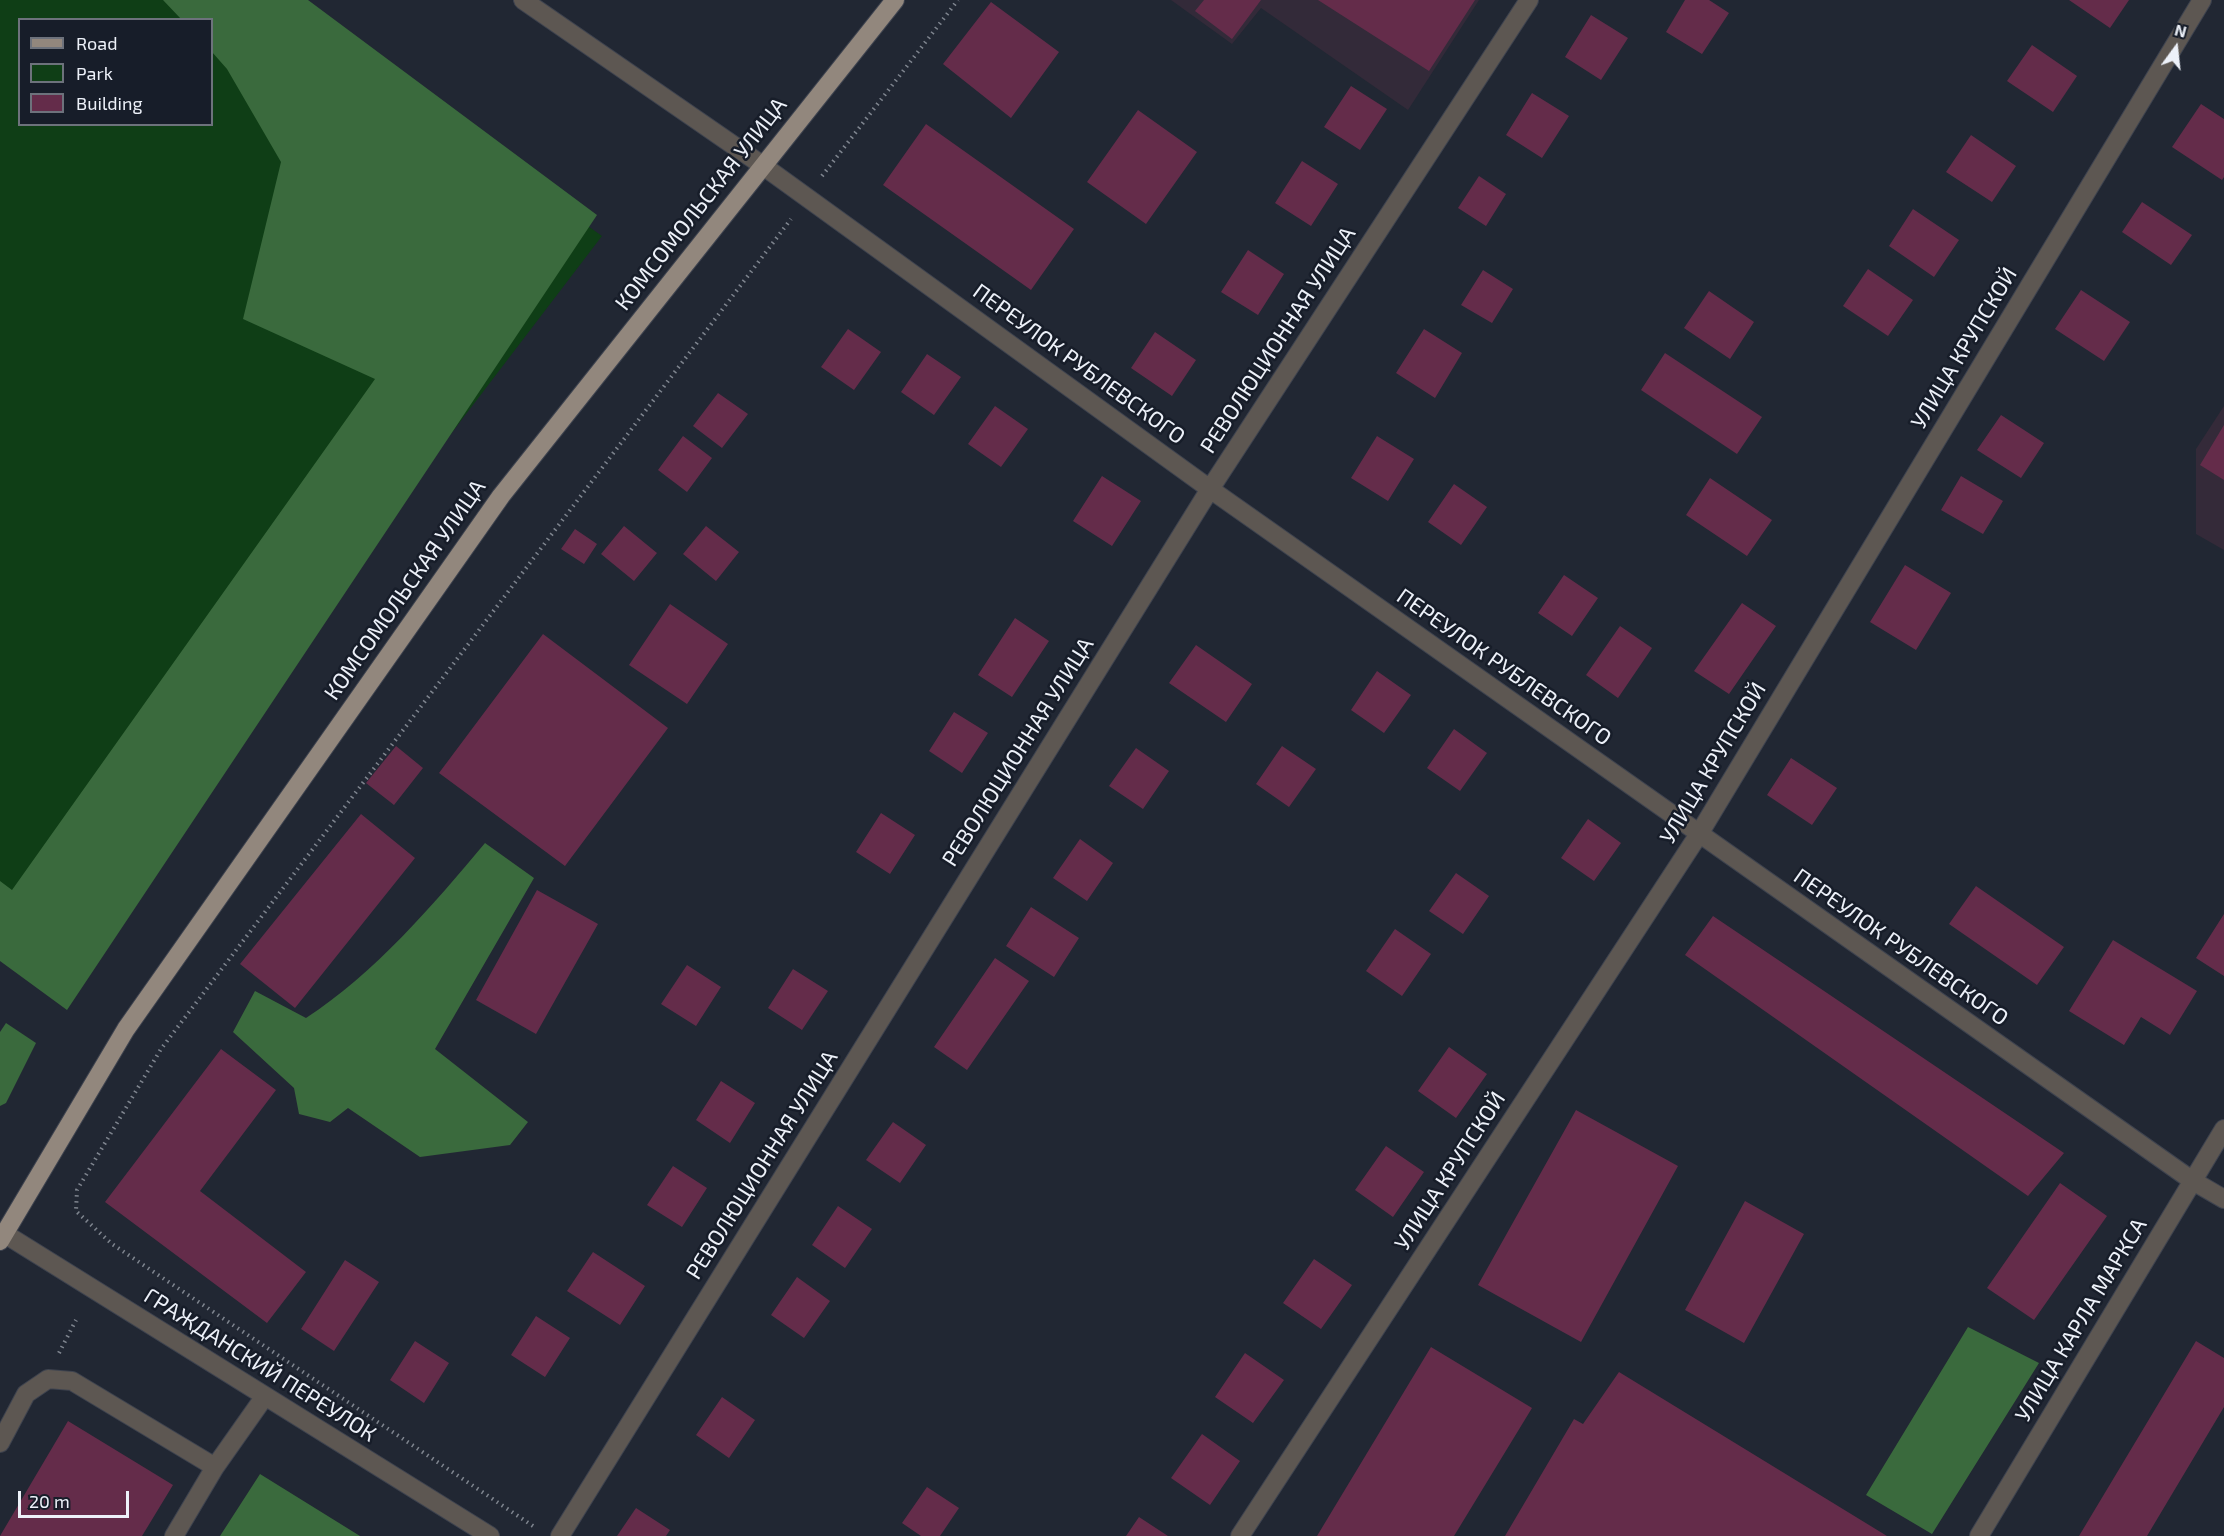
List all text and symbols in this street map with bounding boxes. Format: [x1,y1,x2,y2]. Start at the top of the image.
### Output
legend [18,18,213,126]
north arrow [2146,18,2206,78]
text: N [2173,19,2189,41]
text: Road [76,32,117,54]
text: Park [76,62,113,84]
text: Building [76,92,143,114]
street label: КОМСОМОЛЬСКАЯ УЛИЦА [610,92,792,316]
street label: РЕВОЛЮЦИОННАЯ УЛИЦА [1195,222,1361,458]
street label: УЛИЦА КРУПСКОЙ [1905,263,2023,433]
street label: ПЕРЕУЛОК РУБЛЕВСКОГО [968,278,1190,450]
street label: КОМСОМОЛЬСКАЯ УЛИЦА [319,475,491,705]
street label: ПЕРЕУЛОК РУБЛЕВСКОГО [1392,583,1616,751]
street label: РЕВОЛЮЦИОННАЯ УЛИЦА [937,633,1099,871]
street label: УЛИЦА КРУПСКОЙ [1654,678,1772,848]
street label: ПЕРЕУЛОК РУБЛЕВСКОГО [1789,863,2013,1031]
street label: РЕВОЛЮЦИОННАЯ УЛИЦА [681,1046,843,1284]
street label: УЛИЦА КРУПСКОЙ [1389,1087,1511,1255]
street label: УЛИЦА КАРЛА МАРКСА [2010,1213,2152,1427]
street label: ГРАЖДАНСКИЙ ПЕРЕУЛОК [139,1283,381,1447]
scale bar [21,1479,132,1517]
text: 20 m [29,1490,70,1512]

